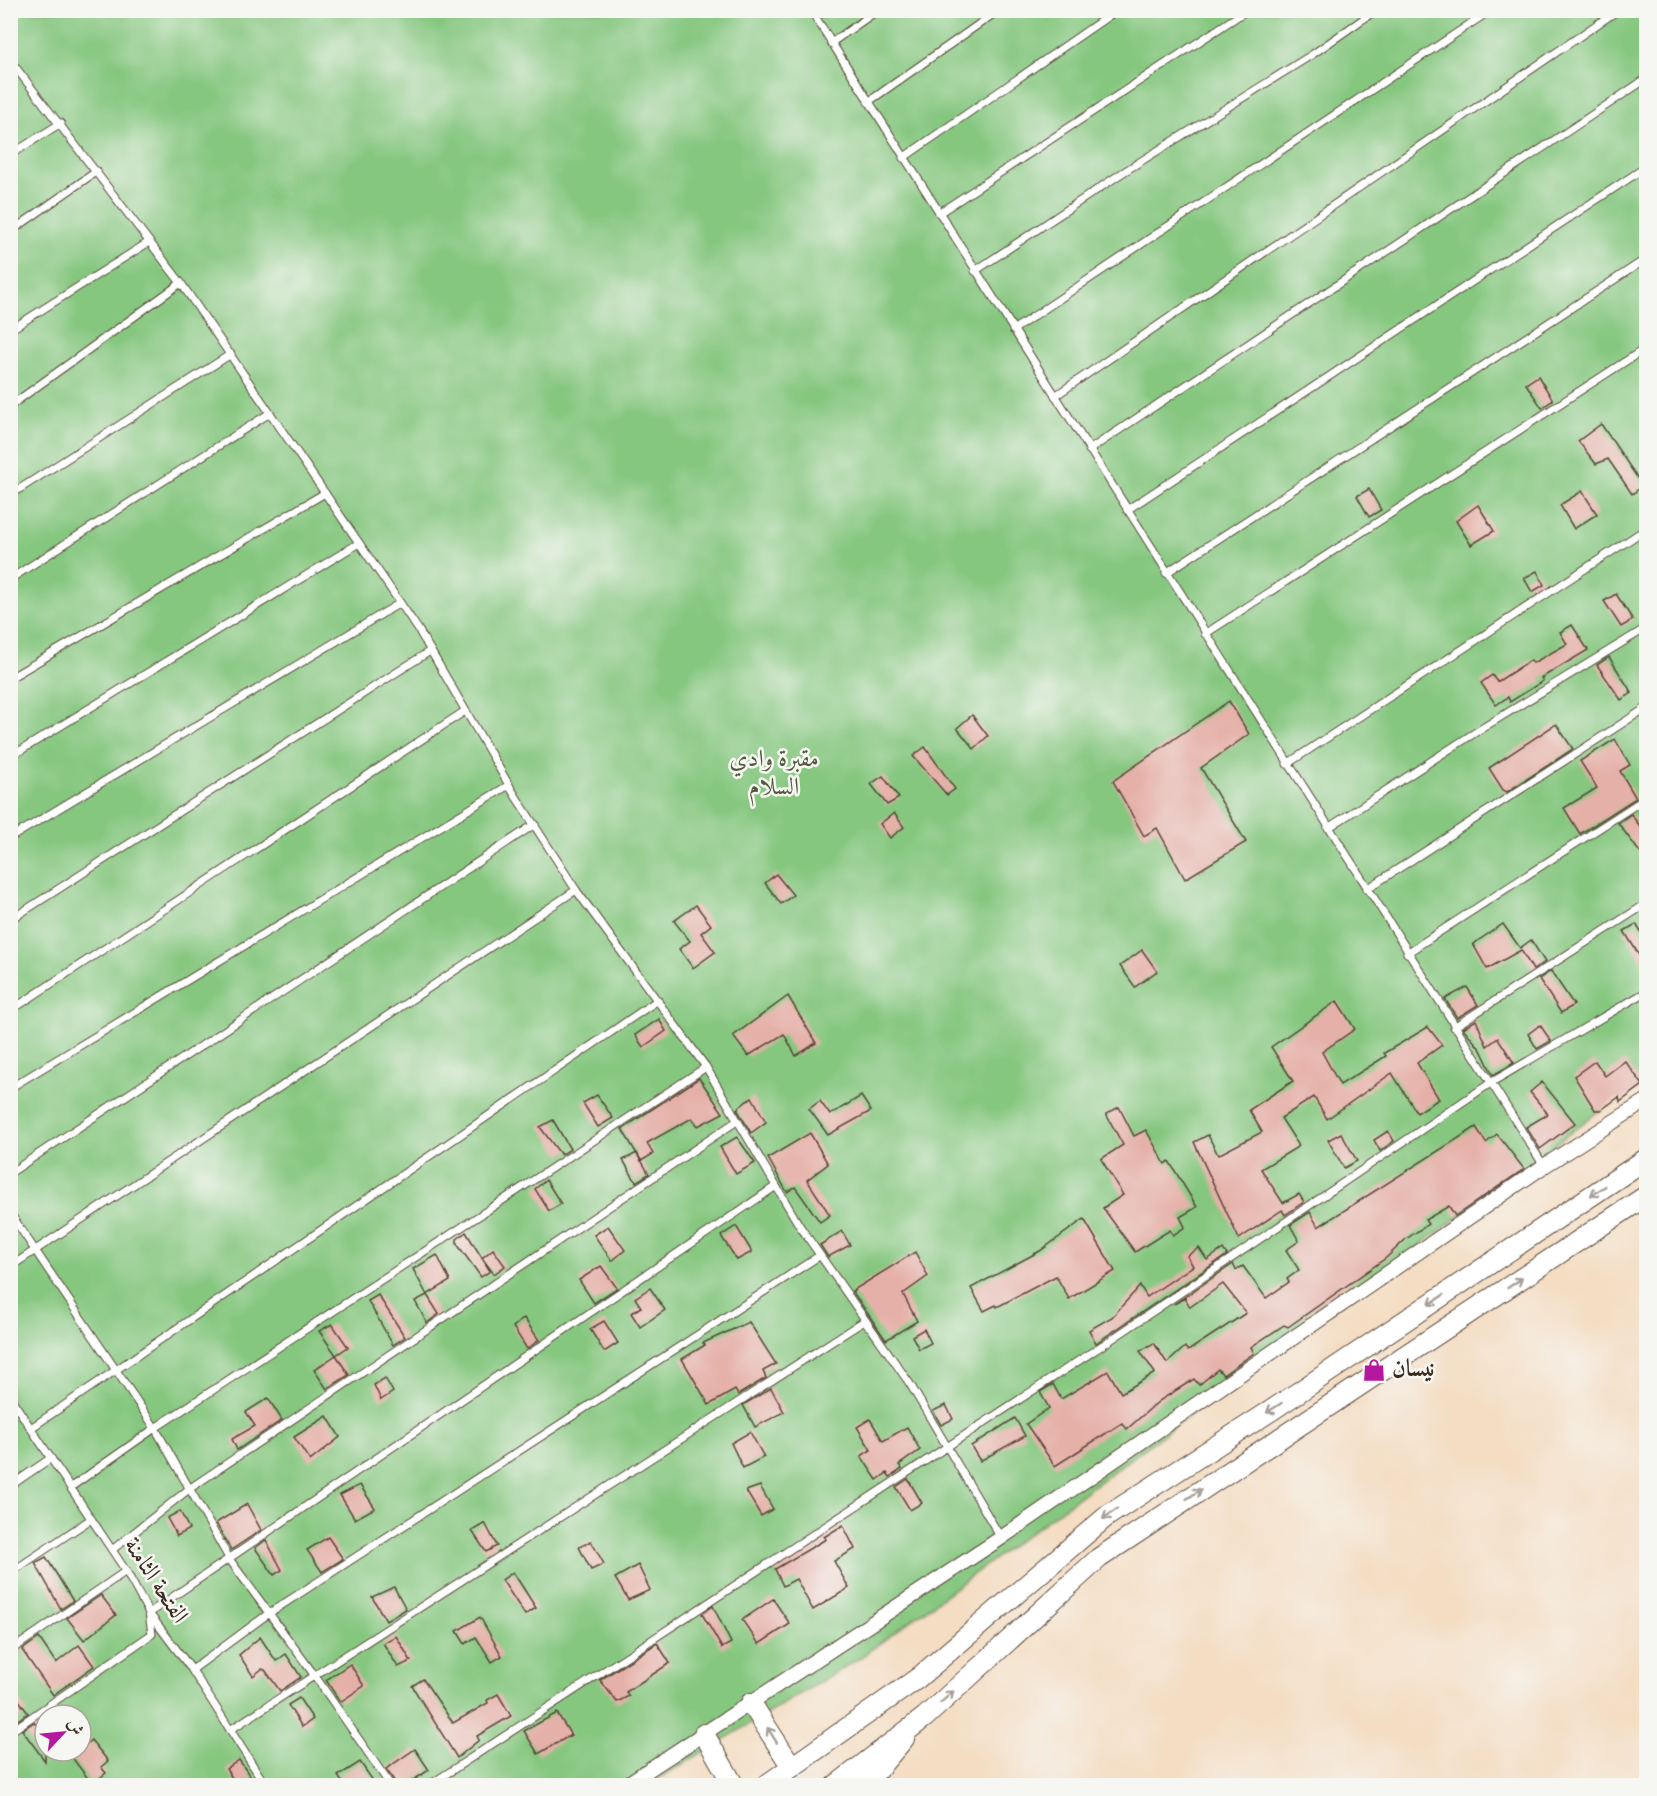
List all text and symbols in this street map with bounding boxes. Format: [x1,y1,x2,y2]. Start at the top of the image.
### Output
park label: مقبرة وادي السلام [729,743,819,807]
one-way arrow [1590,1185,1607,1197]
one-way arrow [1506,1277,1523,1289]
one-way arrow [1428,1294,1445,1306]
place label: نيسان [1392,1353,1435,1387]
shop icon: نيسان [1361,1357,1387,1383]
one-way arrow [1266,1403,1283,1415]
one-way arrow [1185,1488,1202,1500]
one-way arrow [1103,1508,1119,1520]
street label: الفتحة الثامنة [114,1531,196,1631]
one-way arrow [939,1690,954,1704]
north arrow [33,1703,93,1763]
text: ش [60,1715,88,1740]
one-way arrow [765,1727,777,1744]

